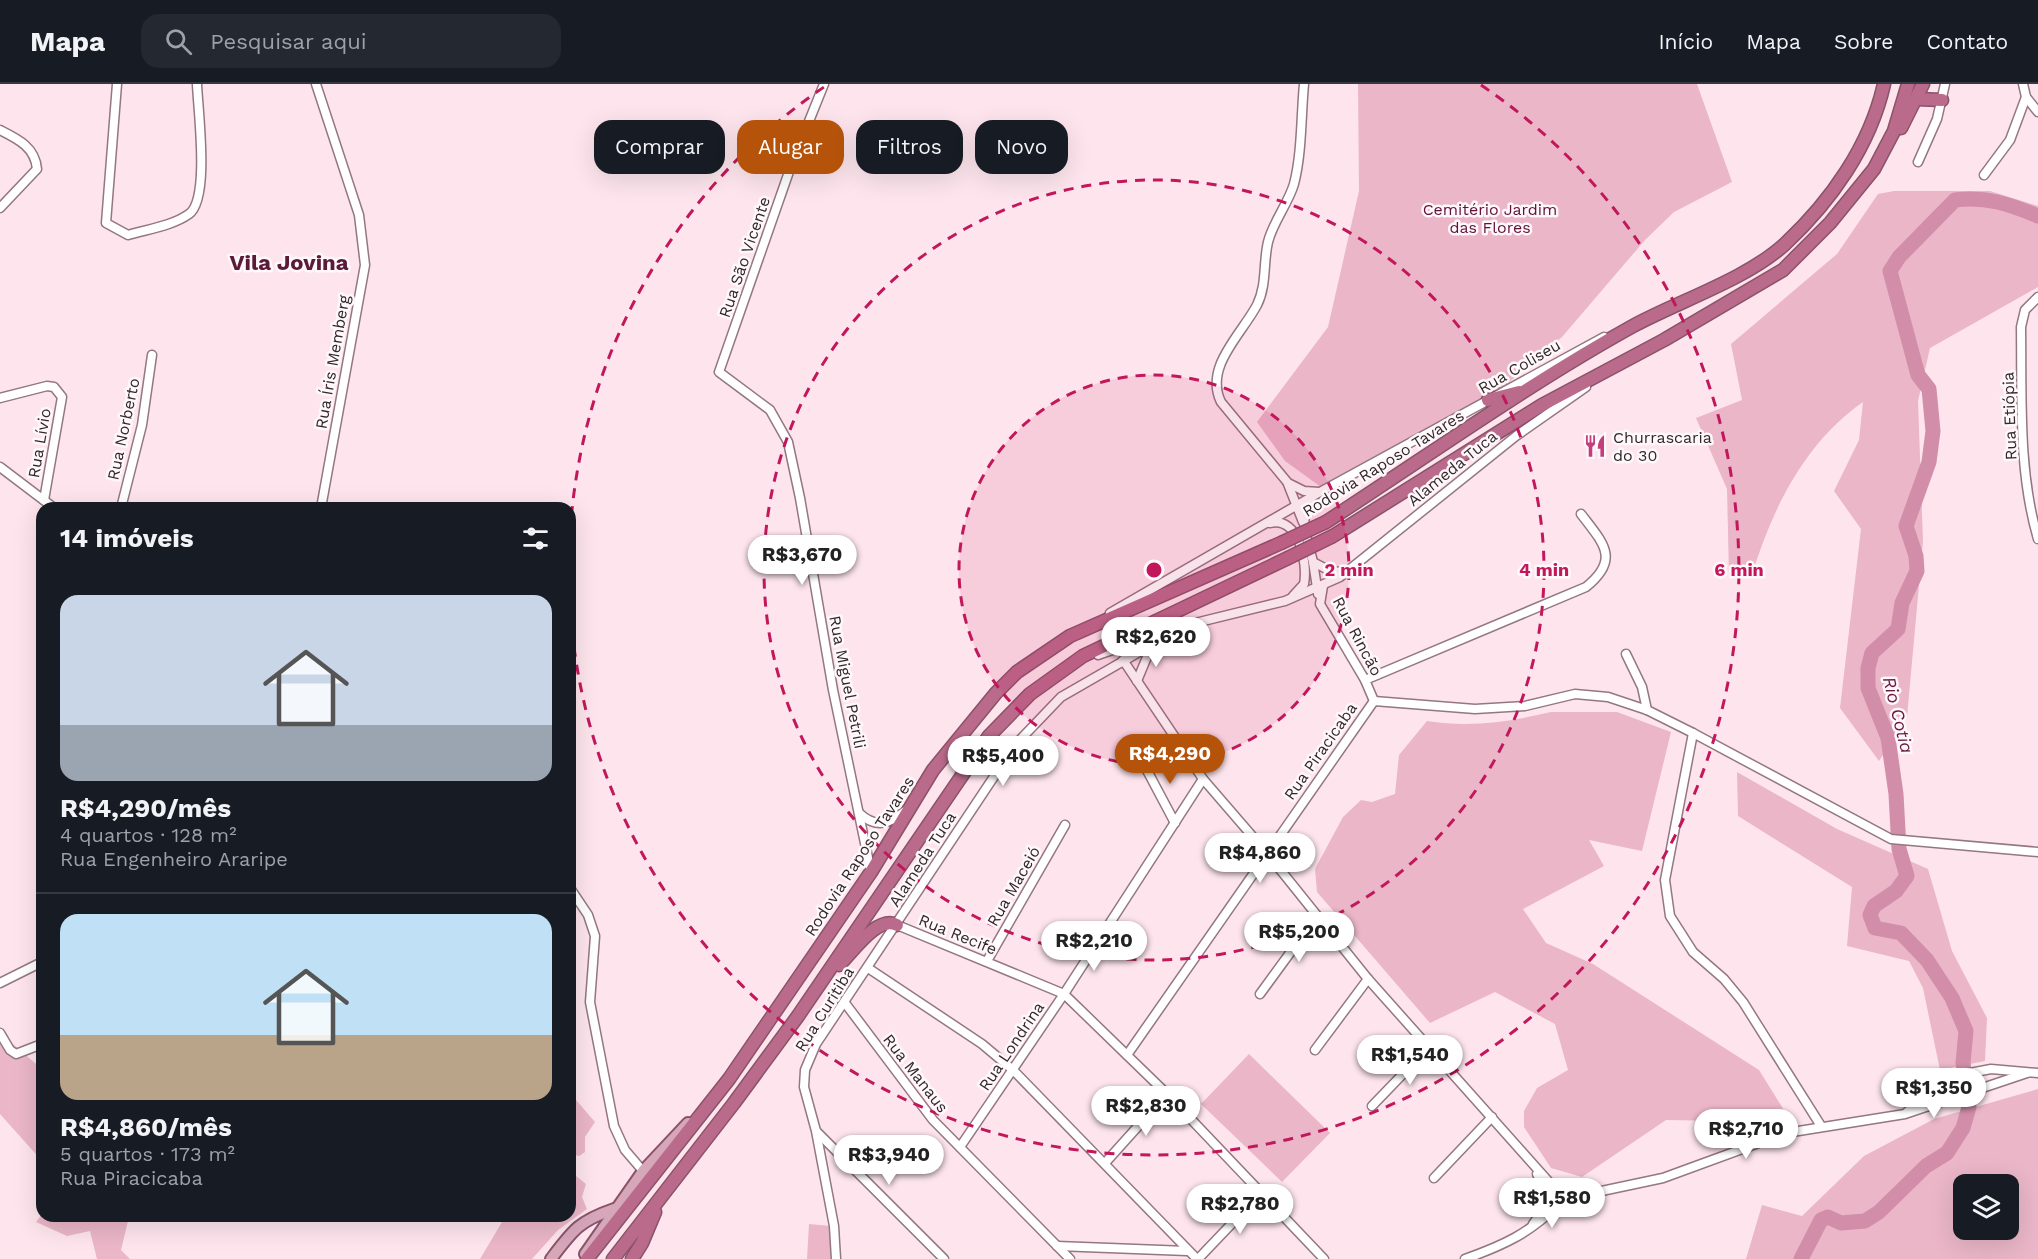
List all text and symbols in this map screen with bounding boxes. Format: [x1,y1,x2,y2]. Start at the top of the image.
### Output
search box [141,14,561,68]
text: Mapa [30,25,105,58]
icon: search [162,25,195,58]
text: Pesquisar aqui [210,29,367,54]
text: Início [1658,29,1713,54]
text: Mapa [1746,29,1801,54]
text: Sobre [1834,29,1893,54]
text: Contato [1926,29,2008,54]
chip: Comprar [594,120,725,174]
chip: Alugar [737,120,844,174]
chip: Filtros [856,120,963,174]
chip: Novo [975,120,1068,174]
street label: Rua São Vicente [715,194,774,320]
park label: Cemitério Jardim das Flores [1423,200,1557,237]
district label: Vila Jovina [230,250,349,275]
street label: Rua Íris Memberg [311,293,354,431]
street label: Rua Coliseu [1475,335,1564,398]
street label: Rua Etiópia [1998,372,2021,460]
street label: Rua Norberto [103,376,144,482]
street label: Rodovia Raposo Tavares [1299,406,1467,521]
street label: Rua Lívio [24,407,55,479]
street label: Alameda Tuca [1404,427,1501,510]
place label: Churrascaria do 30 [1613,428,1712,465]
restaurant icon: Churrascaria do 30 [1582,433,1608,459]
icon: filters [519,522,552,555]
text: 14 imóveis [60,523,194,553]
pin: R$3,670 [747,535,857,586]
text: R$3,670 [762,542,842,566]
text: 2 min [1324,559,1374,580]
text: 4 min [1519,559,1569,580]
text: 6 min [1714,559,1764,580]
centre of rings [1144,560,1164,580]
street label: Rua Rincão [1329,593,1386,679]
street label: Rua Miguel Petrili [825,614,870,750]
pin: R$2,620 [1101,617,1211,668]
text: R$2,620 [1115,624,1197,648]
icon: home [252,634,360,742]
water label: Rio Cotia [1879,674,1918,755]
street label: Rua Piracicaba [1280,699,1361,804]
pin: R$4,290 [1115,734,1225,785]
pin: R$5,400 [948,736,1058,787]
text: R$4,290 [1129,741,1211,765]
text: R$5,400 [962,743,1044,767]
street label: Rodovia Raposo Tavares [801,773,918,940]
text: R$4,290/mês [60,793,231,823]
street label: Alameda Tuca [885,808,960,910]
text: 4 quartos · 128 m² [60,823,236,847]
pin: R$4,860 [1205,833,1315,884]
text: R$4,860 [1219,840,1301,864]
street label: Rua Maceió [983,843,1044,930]
text: Rua Engenheiro Araripe [60,847,288,871]
street label: Rua Recife [916,910,1000,959]
pin: R$5,200 [1244,912,1354,963]
text: R$5,200 [1258,919,1340,943]
pin: R$2,210 [1039,921,1149,972]
text: R$2,210 [1055,928,1133,952]
icon: home [252,953,360,1061]
street label: Rua Curitiba [791,963,858,1055]
street label: Rua Londrina [975,998,1048,1094]
street label: Rua Manaus [879,1030,952,1116]
pin: R$1,540 [1355,1035,1465,1086]
text: R$1,540 [1371,1042,1449,1066]
pin: R$1,350 [1879,1068,1989,1119]
text: R$1,350 [1895,1075,1973,1099]
pin: R$2,830 [1091,1086,1201,1137]
text: R$2,830 [1105,1093,1187,1117]
pin: R$2,710 [1691,1109,1801,1160]
text: R$4,860/mês [60,1112,232,1142]
text: R$2,710 [1708,1116,1784,1140]
pin: R$3,940 [834,1135,944,1186]
text: 5 quartos · 173 m² [60,1142,235,1166]
text: R$3,940 [848,1142,930,1166]
text: Rua Piracicaba [60,1166,203,1190]
map controls [1953,1174,2019,1240]
button: layers [1953,1174,2019,1240]
pin: R$1,580 [1497,1178,1607,1229]
pin: R$2,780 [1185,1184,1295,1235]
text: R$1,580 [1513,1185,1591,1209]
text: R$2,780 [1200,1191,1280,1215]

